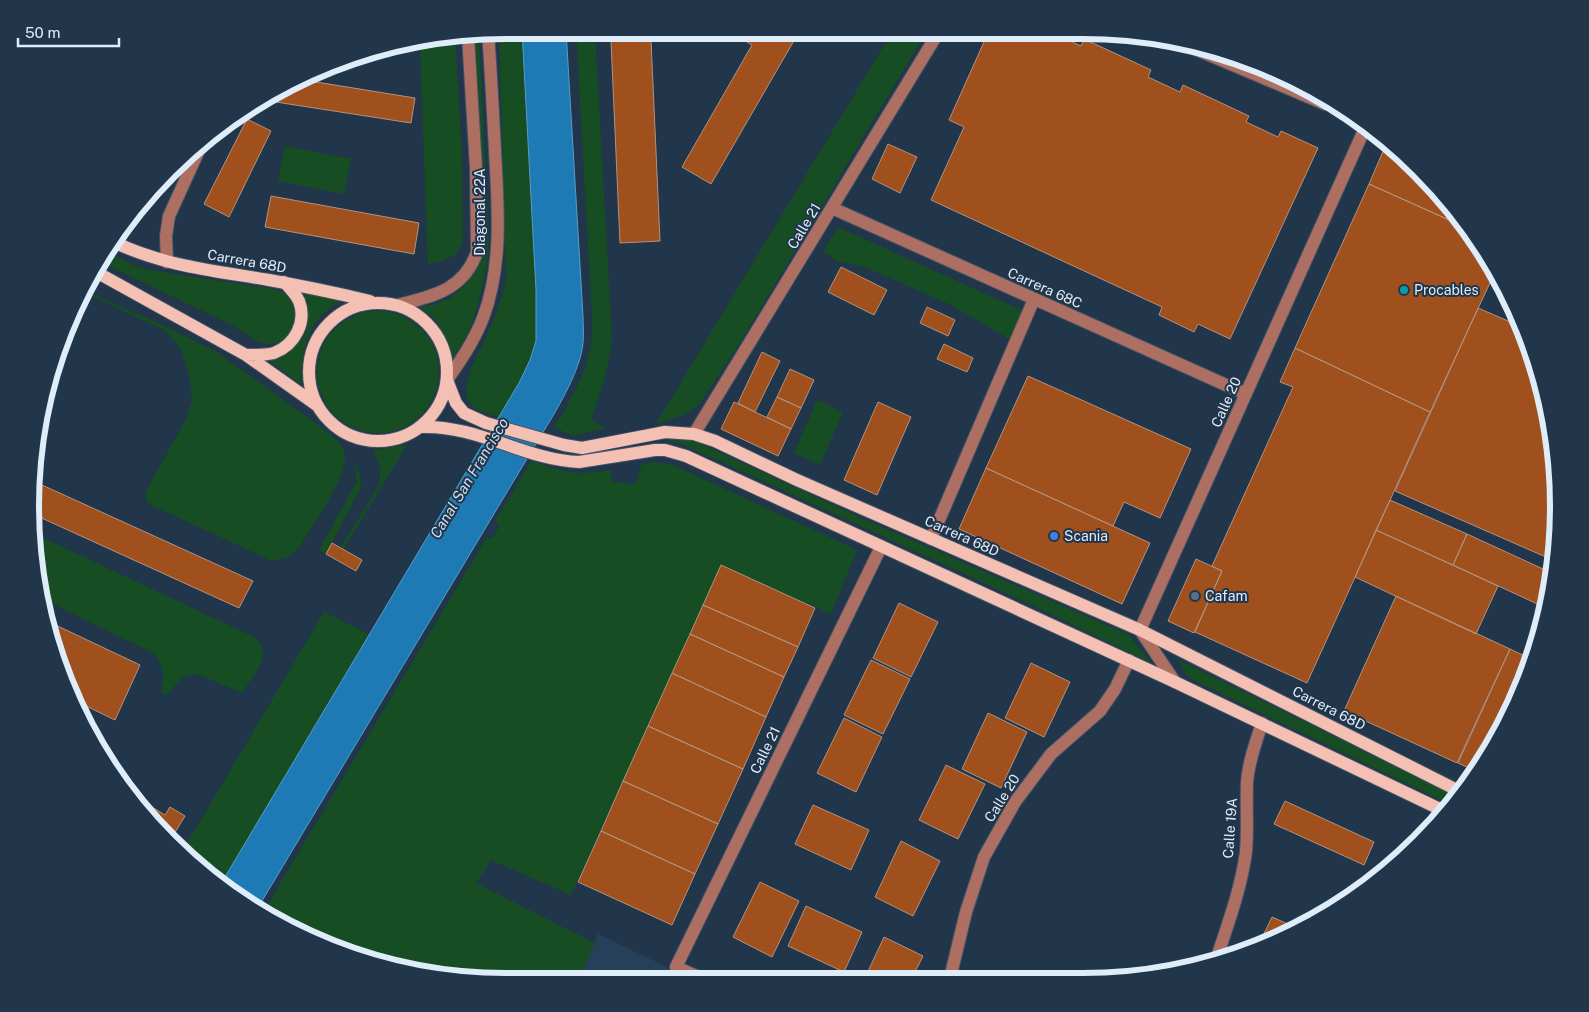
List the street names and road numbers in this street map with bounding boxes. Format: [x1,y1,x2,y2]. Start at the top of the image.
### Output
street label: Diagonal 22A [472,168,488,256]
street label: Calle 21 [784,200,824,252]
street label: Carrera 68D [206,246,288,276]
street label: Carrera 68C [1005,264,1085,312]
street label: Calle 20 [1208,374,1244,430]
street label: Carrera 68D [922,512,1002,560]
street label: Carrera 68D [1290,683,1368,733]
street label: Calle 21 [747,724,783,776]
street label: Calle 20 [981,771,1023,825]
street label: Calle 19A [1220,797,1240,859]

